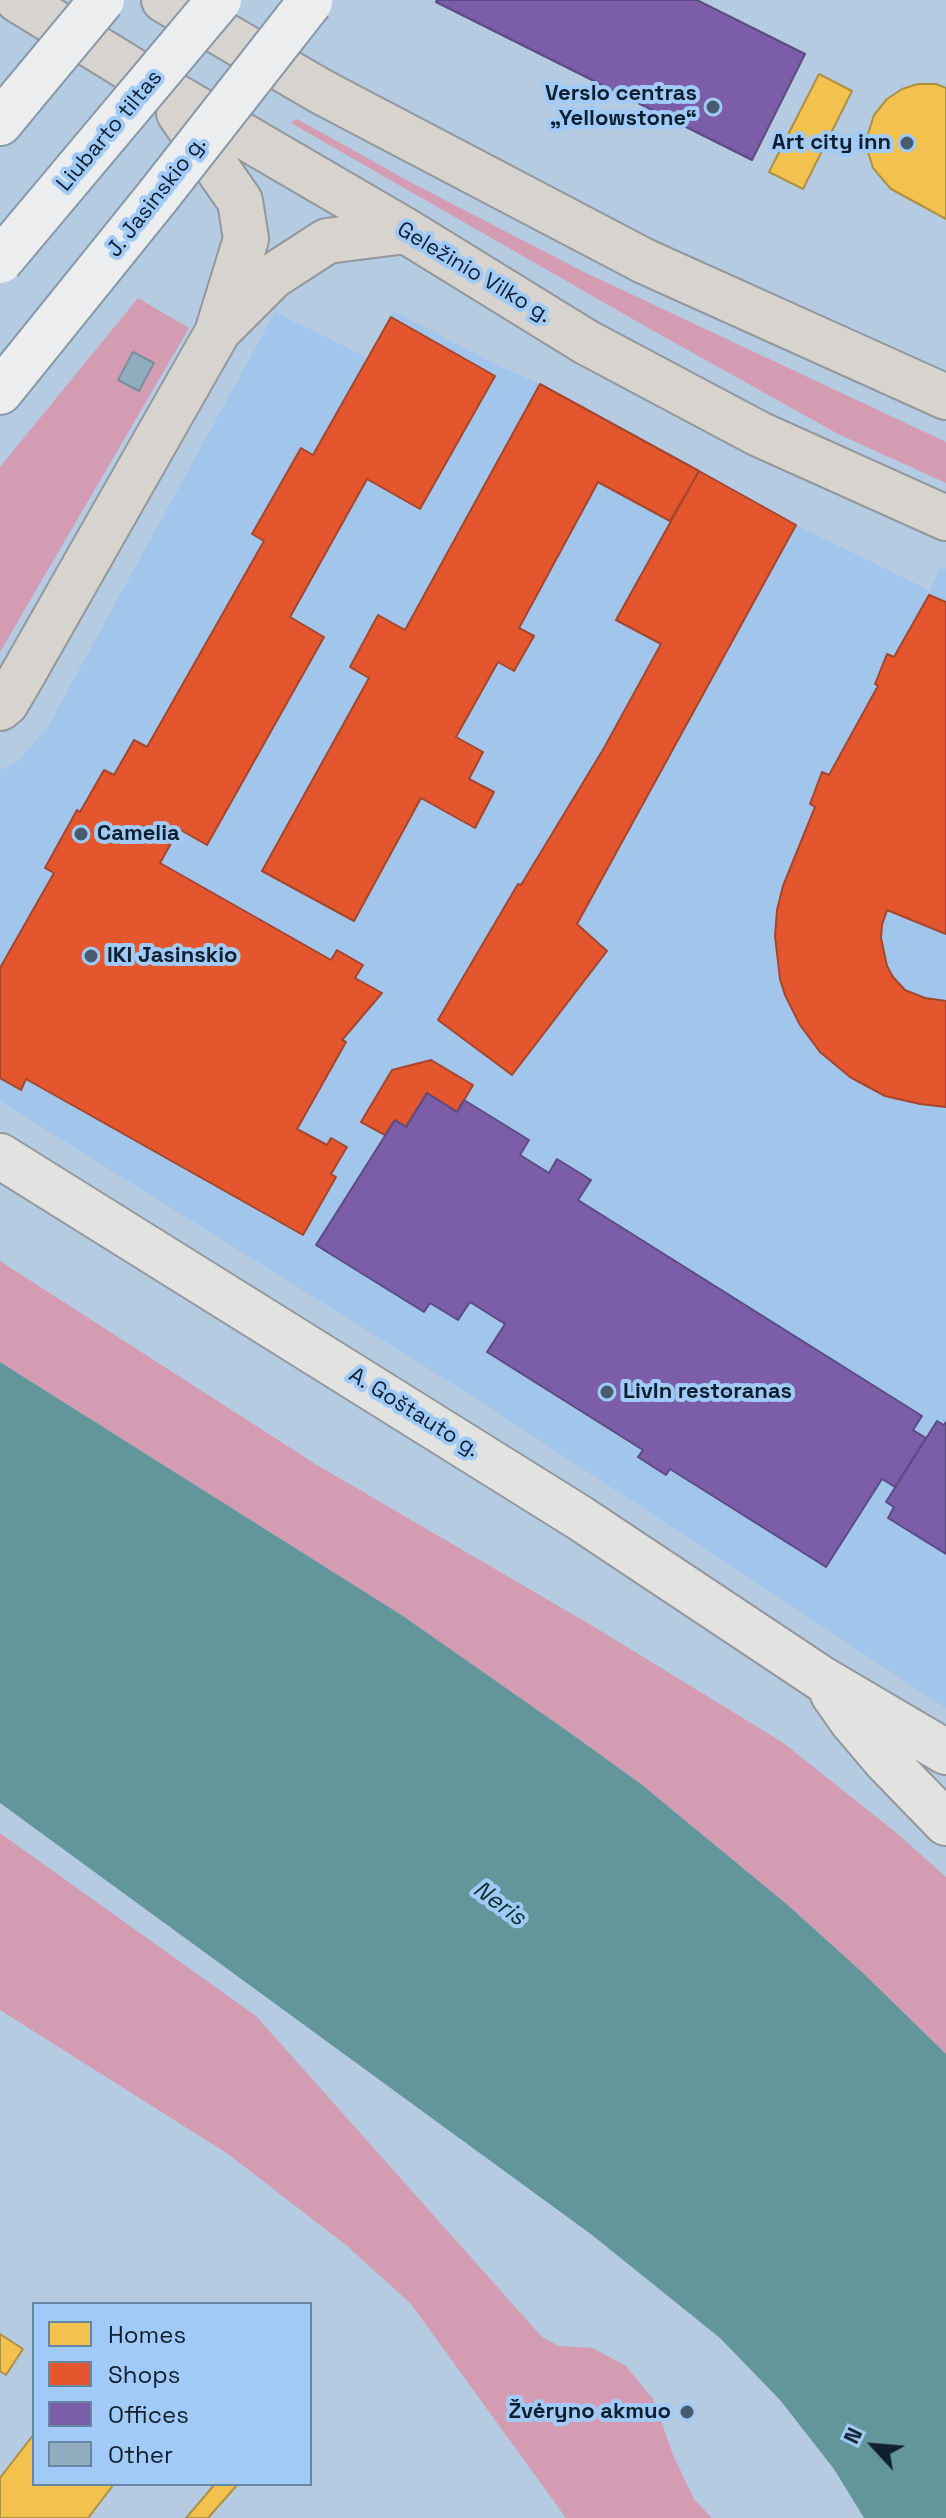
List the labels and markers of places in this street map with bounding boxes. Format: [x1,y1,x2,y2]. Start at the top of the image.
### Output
place label: Verslo centras „Yellowstone“ [545,81,697,132]
marker: Verslo centras „Yellowstone“ [704,98,722,116]
place label: Art city inn [772,130,891,156]
marker: Art city inn [898,134,916,152]
place label: Camelia [97,821,180,847]
marker: Camelia [72,825,90,843]
place label: IKI Jasinskio [107,943,237,969]
marker: IKI Jasinskio [82,947,100,965]
place label: LivIn restoranas [623,1379,792,1405]
marker: LivIn restoranas [598,1383,616,1401]
place label: Žvėryno akmuo [508,2399,671,2425]
marker: Žvėryno akmuo [678,2403,696,2421]

